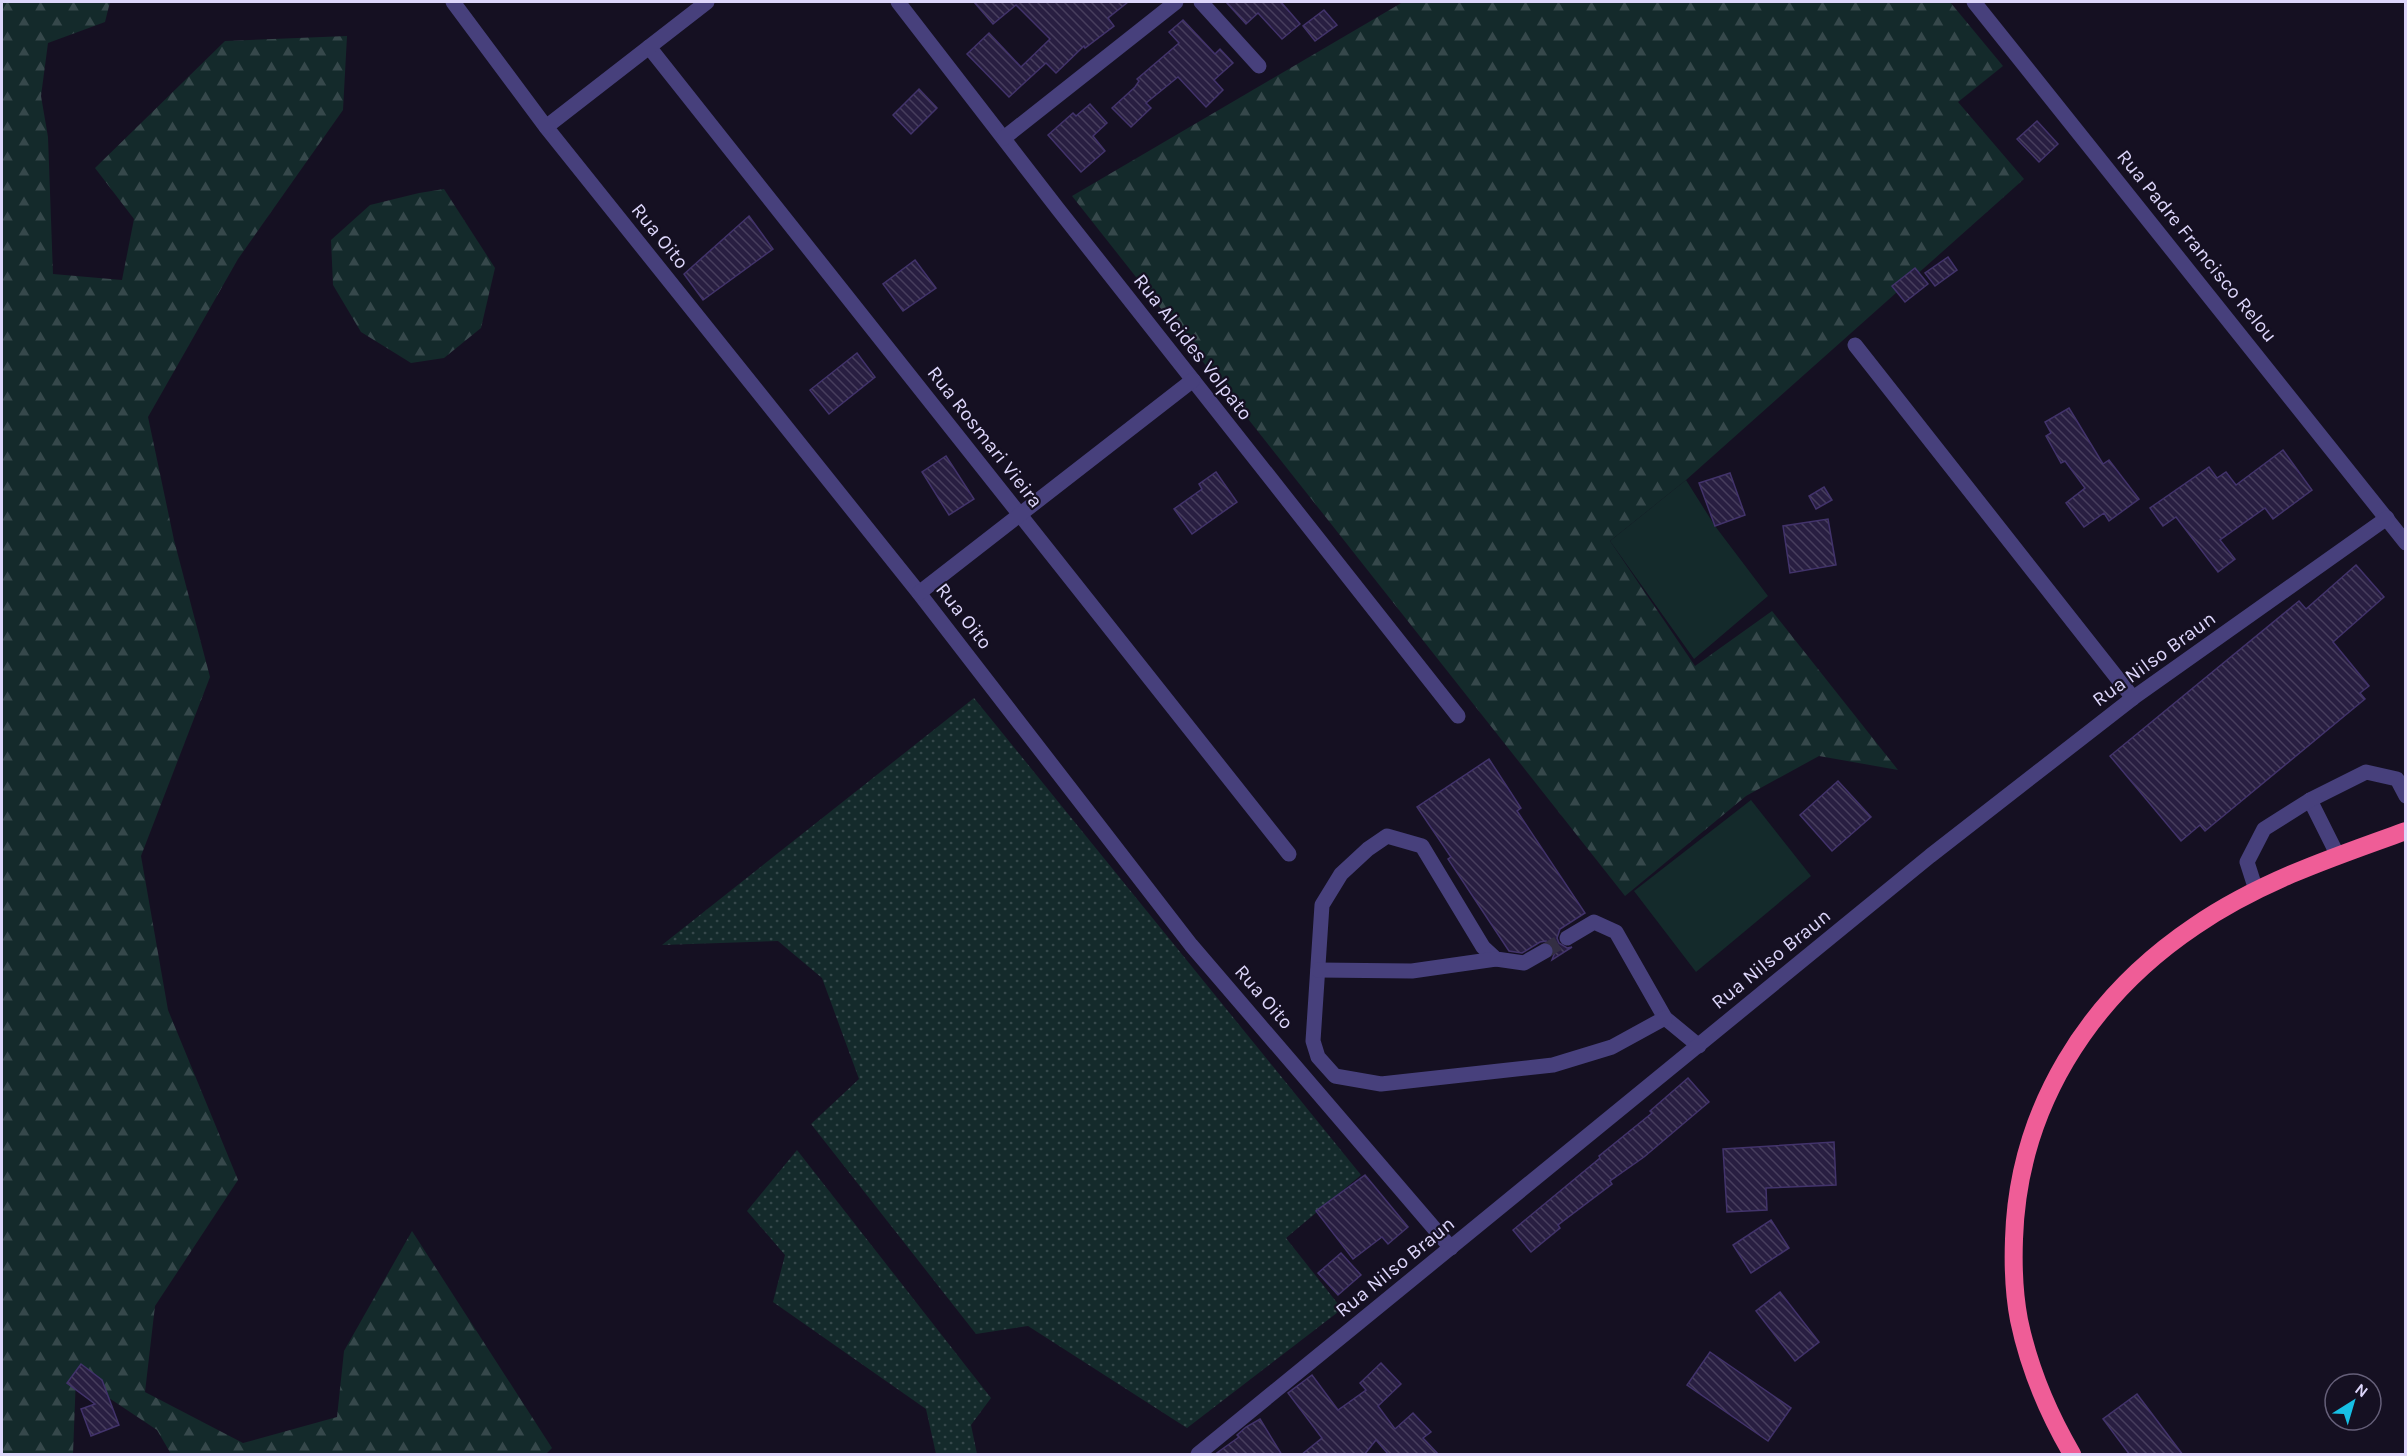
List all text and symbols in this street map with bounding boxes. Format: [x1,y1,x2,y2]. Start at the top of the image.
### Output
street label: Rua Padre Francisco Relou [2112,145,2282,347]
street label: Rua Oito [627,199,693,273]
street label: Rua Alcides Volpato [1129,269,1257,425]
street label: Rua Rosmari Vieira [923,362,1047,512]
street label: Rua Oito [931,578,997,654]
street label: Rua Nilso Braun [2088,607,2220,711]
street label: Rua Nilso Braun [1707,904,1835,1014]
street label: Rua Oito [1230,960,1298,1034]
street label: Rua Nilso Braun [1331,1212,1459,1322]
north arrow [2323,1372,2383,1432]
text: N [2351,1379,2372,1401]

